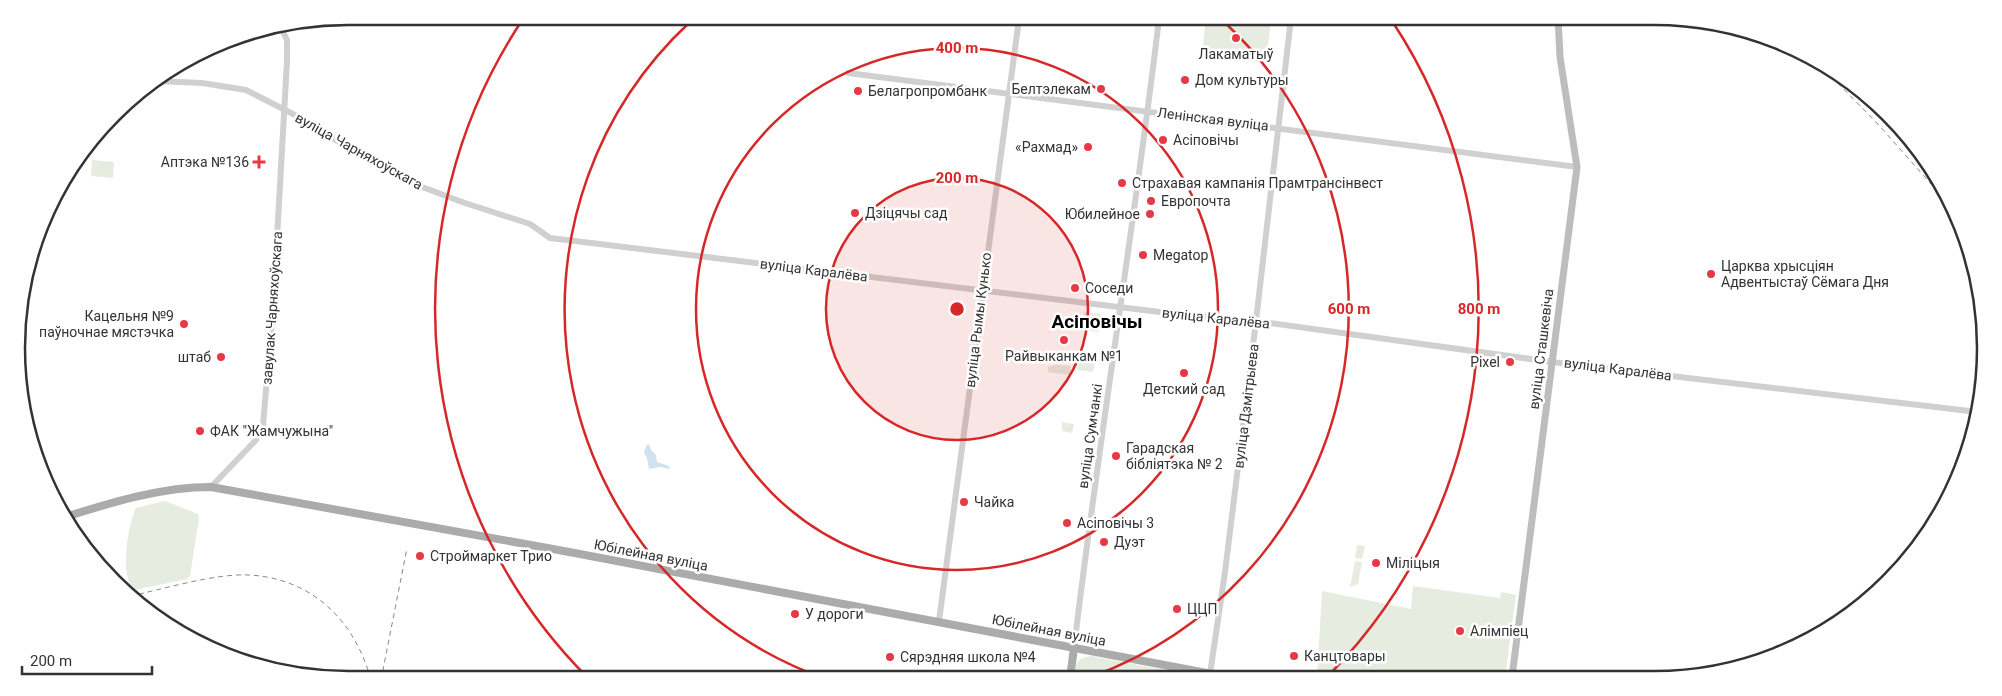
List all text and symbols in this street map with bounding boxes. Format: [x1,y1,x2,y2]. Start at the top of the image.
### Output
marker: Лакаматыў [1230,32,1242,44]
text: 400 m [936,39,978,57]
place label: Лакаматыў [1199,46,1274,62]
place label: Дом культуры [1195,72,1289,88]
marker: Дом культуры [1179,74,1191,86]
place label: Белтэлекам [1011,81,1091,97]
place label: Белагропромбанк [868,83,987,99]
marker: Белтэлекам [1095,83,1107,95]
marker: Белагропромбанк [852,85,864,97]
street label: Ленінская вуліца [1156,104,1270,134]
street label: вуліца Чарняхоўскага [292,109,426,193]
place label: Асіповічы [1173,132,1239,148]
marker: Асіповічы [1157,134,1169,146]
place label: «Рахмад» [1015,139,1078,155]
marker: «Рахмад» [1082,141,1094,153]
place label: Аптэка №136 [161,154,249,170]
marker: Аптэка №136 [253,156,265,168]
text: 200 m [936,169,978,187]
place label: Страхавая кампанія Прамтрансінвест [1132,175,1383,191]
marker: Страхавая кампанія Прамтрансінвест [1116,177,1128,189]
place label: Европочта [1161,193,1231,209]
marker: Европочта [1145,195,1157,207]
place label: Дзіцячы сад [865,205,948,221]
place label: Юбилейное [1065,206,1140,222]
marker: Дзіцячы сад [849,207,861,219]
marker: Юбилейное [1144,208,1156,220]
street label: завулак Чарняхоўскага [259,231,285,385]
place label: Megatop [1153,247,1209,263]
marker: Megatop [1137,249,1149,261]
street label: вуліца Рымы Кунько [962,252,994,388]
street label: вуліца Каралёва [759,255,869,285]
place label: Царква хрысціян Адвентыстаў Сёмага Дня [1721,258,1889,290]
marker: Царква хрысціян Адвентыстаў Сёмага Дня [1705,268,1717,280]
place label: Соседи [1085,280,1133,296]
marker: Соседи [1069,282,1081,294]
street label: вуліца Сташкевіча [1526,288,1556,410]
centre of rings [948,300,966,318]
text: 600 m [1328,300,1370,318]
text: 800 m [1458,300,1500,318]
street label: вуліца Каралёва [1161,304,1271,332]
place label: Кацельня №9 паўночнае мястэчка [39,308,174,340]
district label: Асіповічы [1051,310,1143,333]
marker: Кацельня №9 паўночнае мястэчка [178,318,190,330]
marker: Райвыканкам №1 [1058,334,1070,346]
street label: вуліца Дзмітрыева [1230,343,1262,469]
place label: Райвыканкам №1 [1005,348,1123,364]
place label: штаб [178,349,211,365]
marker: штаб [215,351,227,363]
place label: Pixel [1470,354,1500,370]
street label: вуліца Каралёва [1563,354,1673,384]
marker: Pixel [1504,356,1516,368]
marker: Детский сад [1178,367,1190,379]
place label: Детский сад [1143,381,1226,397]
street label: вуліца Сумчанкі [1075,383,1105,489]
place label: ФАК "Жамчужына" [210,423,333,439]
marker: ФАК "Жамчужына" [194,425,206,437]
place label: Гарадская бібліятэка № 2 [1126,440,1223,472]
marker: Гарадская бібліятэка № 2 [1110,450,1122,462]
place label: Чайка [974,494,1014,510]
marker: Чайка [958,496,970,508]
place label: Асіповічы 3 [1077,515,1154,531]
marker: Асіповічы 3 [1061,517,1073,529]
place label: Дуэт [1114,534,1145,550]
street label: Юбілейная вуліца [593,536,709,574]
marker: Дуэт [1098,536,1110,548]
place label: Строймаркет Трио [430,548,552,564]
marker: Строймаркет Трио [414,550,426,562]
place label: Міліцыя [1386,555,1440,571]
marker: Міліцыя [1370,557,1382,569]
place label: ЦЦП [1187,601,1217,617]
marker: ЦЦП [1171,603,1183,615]
place label: У дороги [805,606,864,622]
marker: У дороги [789,608,801,620]
street label: Юбілейная вуліца [991,611,1107,649]
place label: Алімпіец [1470,623,1528,639]
marker: Алімпіец [1454,625,1466,637]
scale bar [22,644,152,676]
place label: Канцтовары [1304,648,1386,664]
place label: Сярэдняя школа №4 [900,649,1036,665]
marker: Канцтовары [1288,650,1300,662]
marker: Сярэдняя школа №4 [884,651,896,663]
text: 200 m [30,652,72,670]

